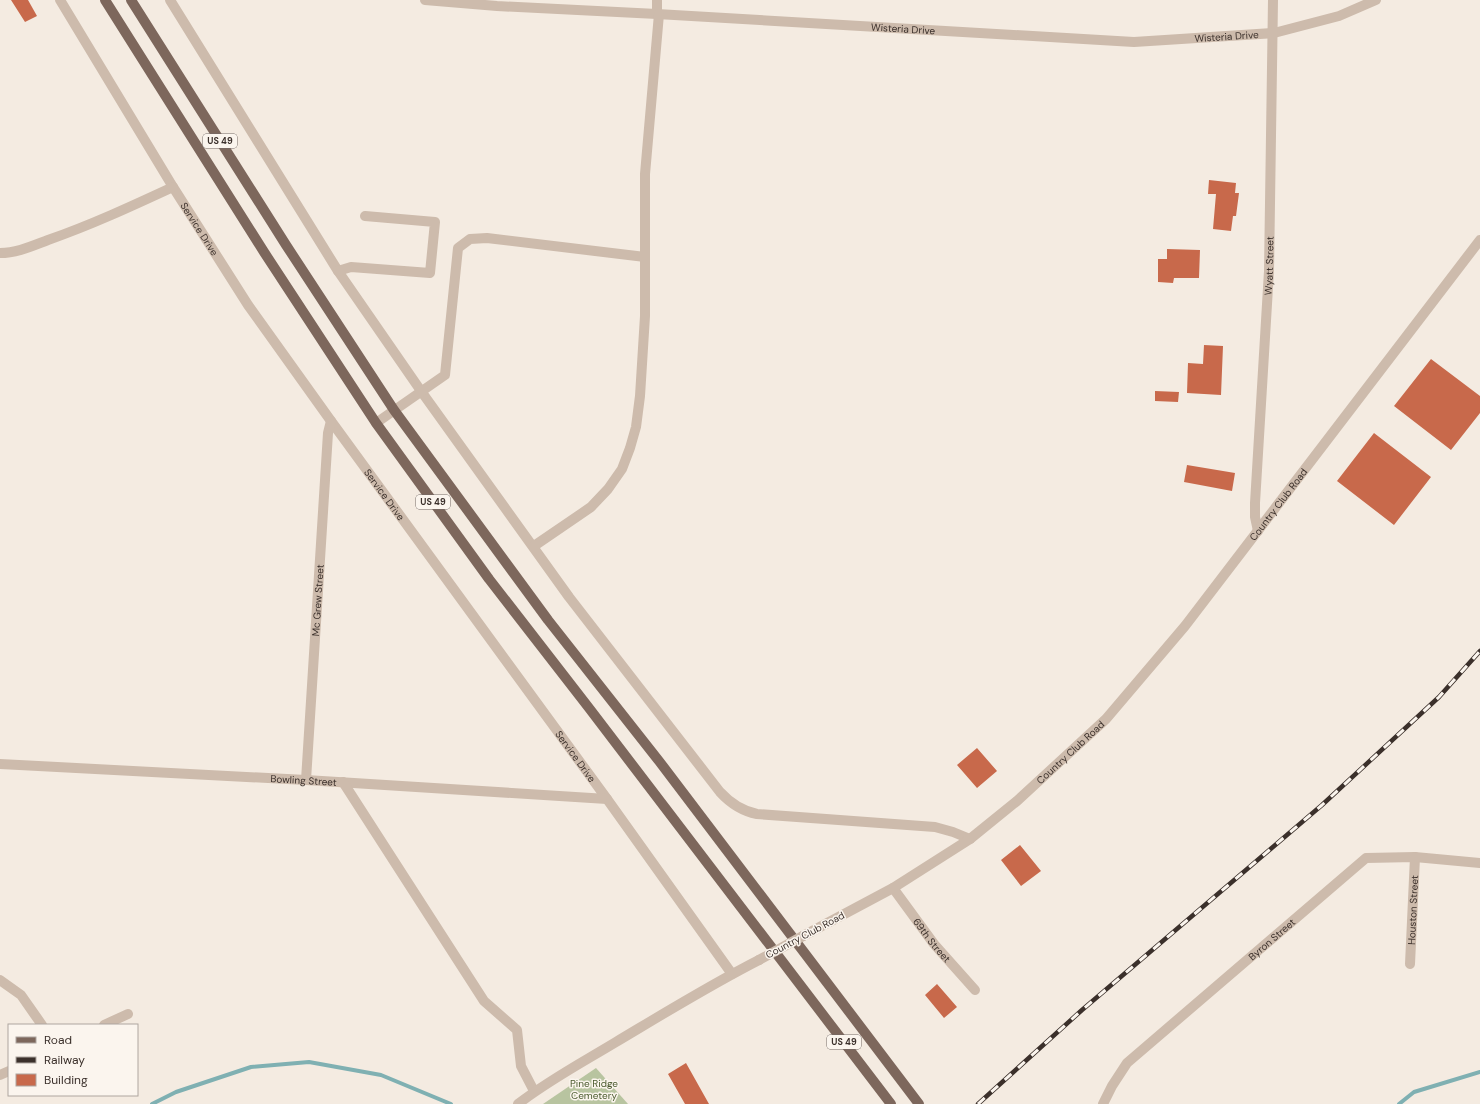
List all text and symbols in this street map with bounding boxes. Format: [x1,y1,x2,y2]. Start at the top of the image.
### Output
street label: Wisteria Drive [871,20,936,37]
street label: Wisteria Drive [1194,27,1259,45]
road number: US 49 [203,134,237,148]
street label: Service Drive [178,200,221,258]
street label: Wyatt Street [1261,236,1276,296]
street label: Country Club Road [1246,465,1310,543]
street label: Service Drive [362,466,408,523]
road number: US 49 [416,495,450,509]
street label: Mc Grew Street [309,564,326,637]
street label: Country Club Road [1033,717,1107,787]
street label: Service Drive [553,728,599,785]
street label: Bowling Street [270,772,337,788]
street label: Houston Street [1404,875,1421,945]
street label: Country Club Road [763,909,847,961]
street label: 69th Street [910,915,954,965]
street label: Byron Street [1245,915,1298,963]
legend [8,1024,138,1096]
text: Road [44,1032,72,1048]
road number: US 49 [827,1035,861,1049]
text: Railway [44,1052,85,1068]
text: Building [44,1072,88,1088]
park label: Pine Ridge Cemetery [570,1077,618,1102]

